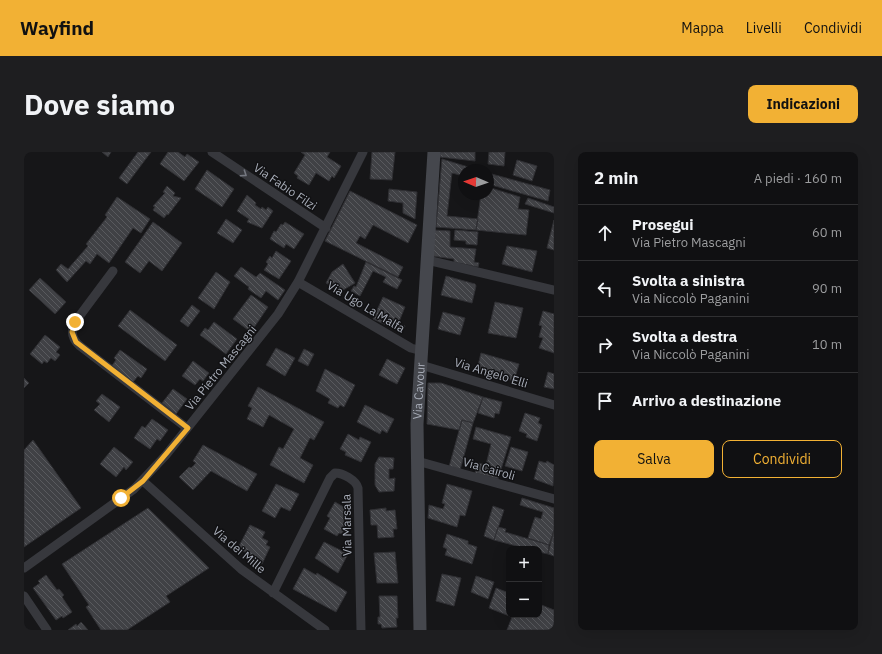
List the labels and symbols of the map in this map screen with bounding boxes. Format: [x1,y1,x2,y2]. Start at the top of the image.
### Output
street label: Via Fabio Filzi [251,160,320,213]
north arrow [458,164,494,200]
one-way arrow [240,169,247,176]
street label: Via Ugo La Malfa [325,277,408,336]
route end [66,313,84,331]
street label: Via Pietro Mascagni [182,322,260,413]
street label: Via Angelo Elli [453,354,530,391]
street label: Via Cavour [409,361,428,420]
street label: Via Cairoli [461,454,517,483]
route start [112,489,130,507]
street label: Via Marsala [338,493,355,556]
street label: Via dei Mille [210,523,269,576]

